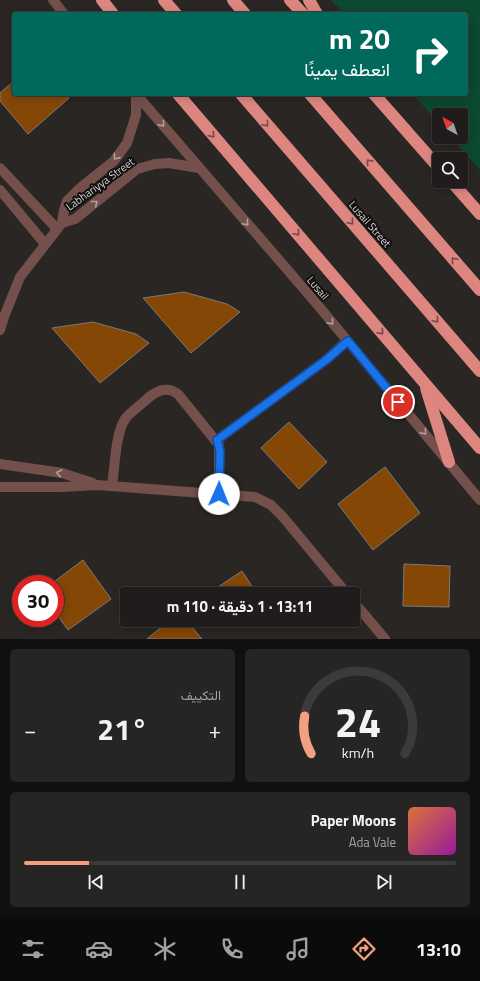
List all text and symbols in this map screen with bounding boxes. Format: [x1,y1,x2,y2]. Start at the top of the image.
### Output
text: 20 m [329,17,390,60]
icon: right [404,28,456,80]
text: انعطف يمينًا [304,56,390,83]
north arrow [432,108,468,144]
map controls [432,108,468,188]
one-way arrow [261,119,269,127]
one-way arrow [157,120,164,127]
one-way arrow [208,130,215,137]
one-way arrow [114,152,121,159]
button: search [432,152,468,188]
street label: Labhariyya Street [63,154,138,214]
one-way arrow [367,159,374,167]
street label: Lusail Street [345,197,395,251]
one-way arrow [90,201,97,208]
one-way arrow [242,218,249,226]
one-way arrow [347,218,354,225]
one-way arrow [292,229,299,236]
one-way arrow [452,258,459,265]
street label: Lusail [303,273,333,303]
one-way arrow [432,316,439,323]
one-way arrow [327,317,334,324]
one-way arrow [377,328,384,335]
pin [381,385,415,419]
icon: arrive [387,391,409,413]
one-way arrow [419,427,426,435]
one-way arrow [56,470,63,478]
position arrow [198,473,240,515]
speed limit sign: 30 [12,575,64,627]
text: 13:11 · 1 دقيقة · 110 m [167,595,313,618]
text: التكييف [181,685,221,705]
text: 24 [334,689,381,752]
text: 21° [97,706,148,752]
text: − [24,713,36,747]
text: + [209,713,221,747]
text: km/h [341,741,374,763]
text: Paper Moons [311,809,396,832]
text: Ada Vale [349,832,396,852]
icon: previous [85,871,107,893]
icon: pause [229,871,251,893]
icon: next [373,871,395,893]
icon: filters [19,935,47,963]
icon: car [85,935,113,963]
icon: climate [151,935,179,963]
icon: phone [218,935,246,963]
icon: music [284,935,312,963]
icon: directions [350,935,378,963]
text: 13:10 [416,936,461,963]

